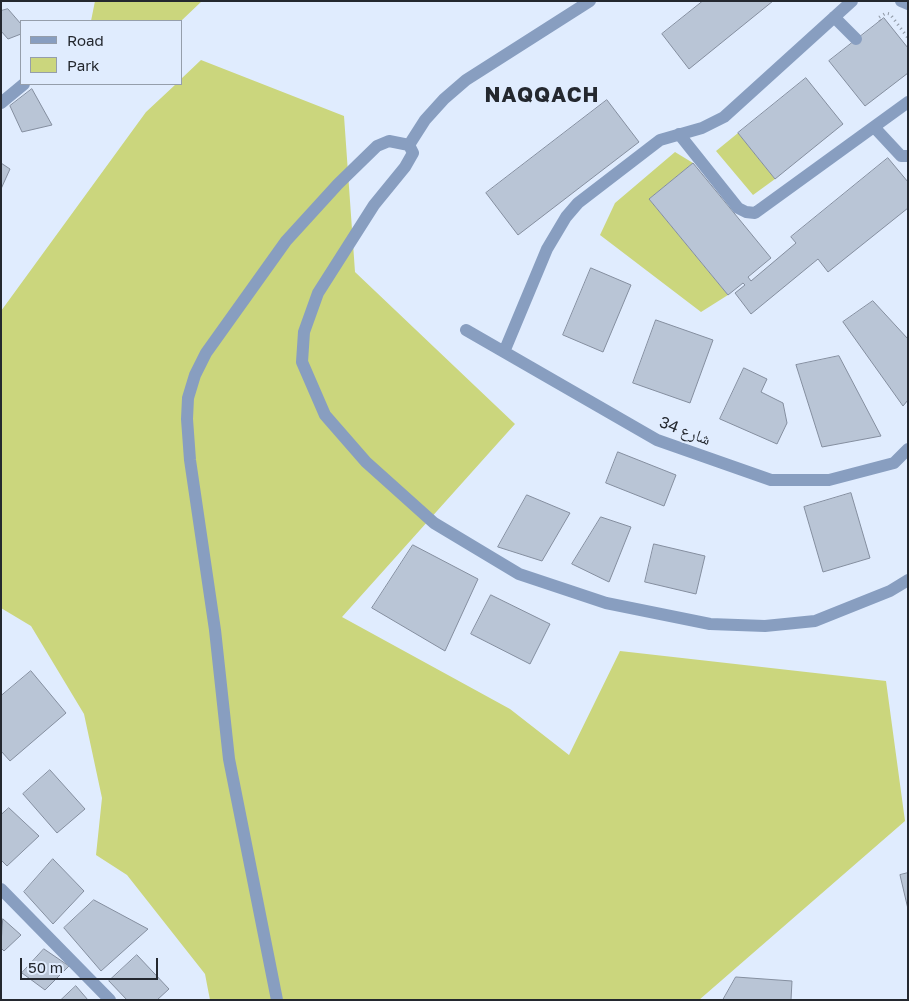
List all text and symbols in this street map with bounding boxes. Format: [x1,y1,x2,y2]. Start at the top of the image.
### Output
legend [20,20,182,85]
text: Road [67,31,104,49]
text: Park [67,56,99,74]
district label: NAQQACH [484,82,600,108]
street label: شارع 34 [657,412,713,450]
scale bar [22,948,160,980]
text: 50 m [28,958,63,976]

